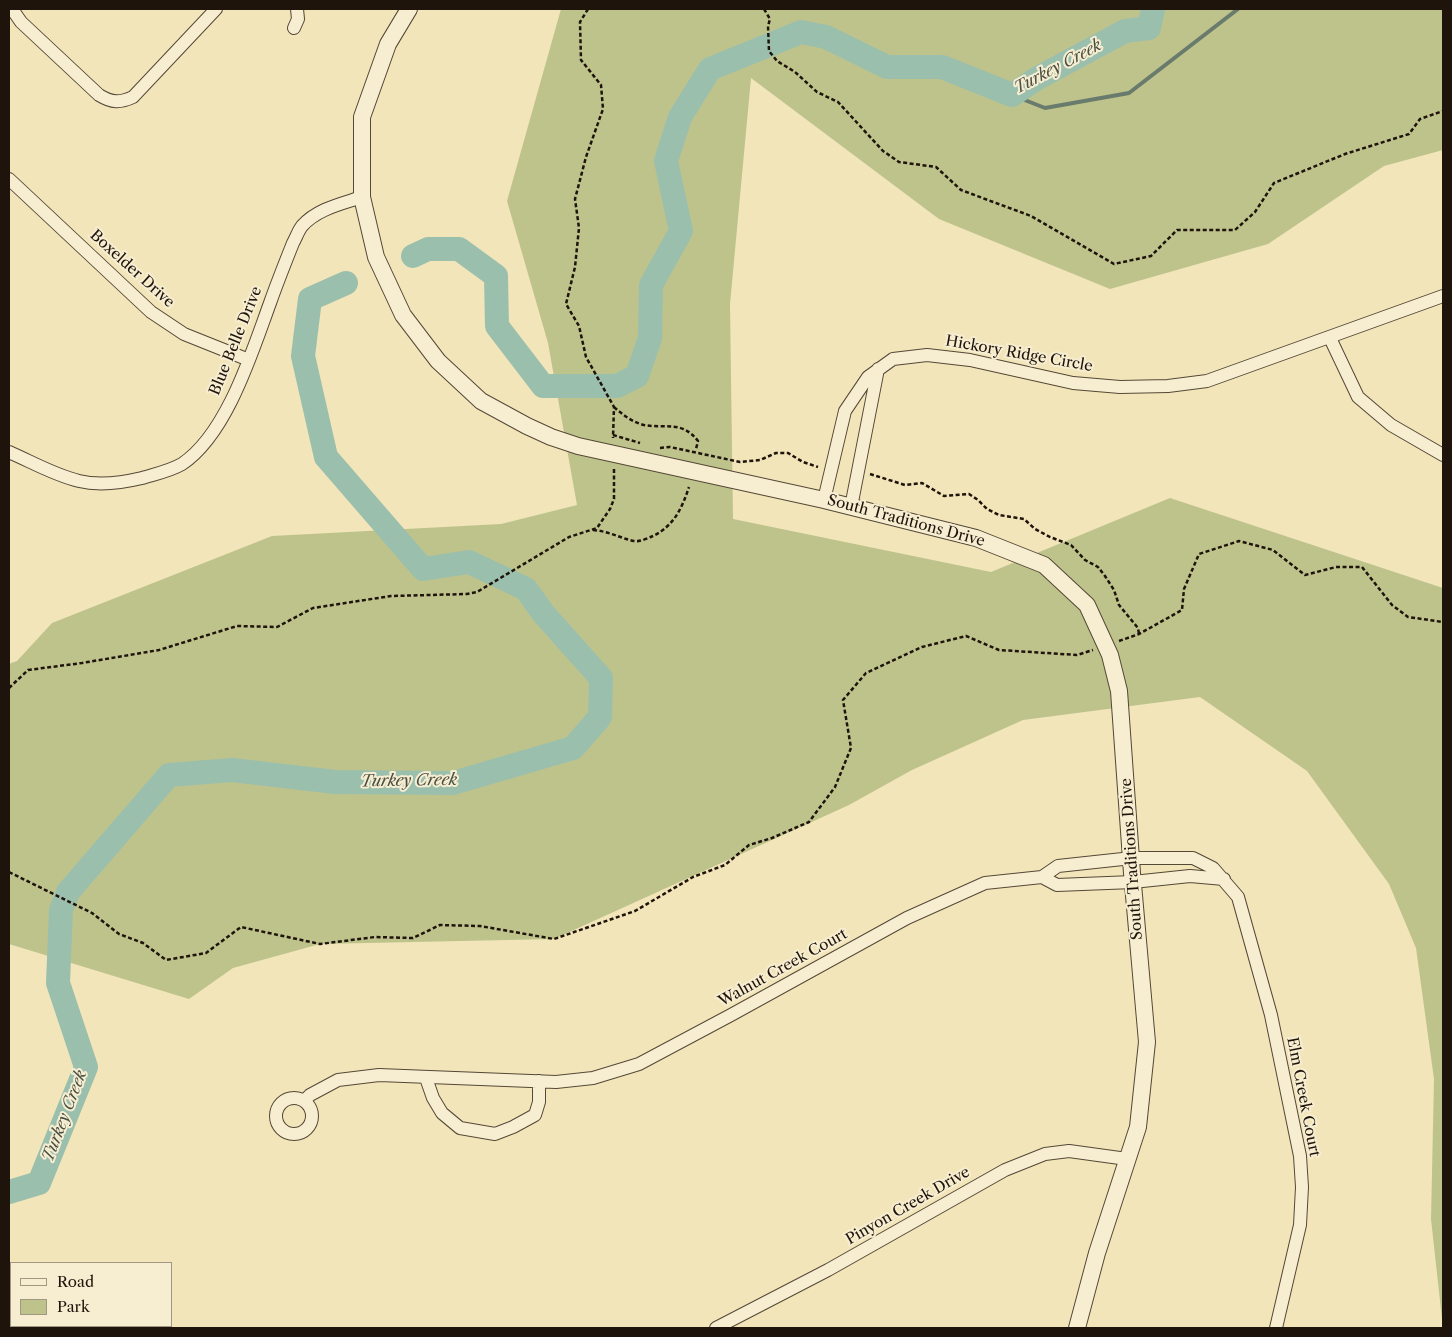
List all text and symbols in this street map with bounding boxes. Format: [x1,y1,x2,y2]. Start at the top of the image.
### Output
water label: Turkey Creek [1011,36,1105,98]
street label: Boxelder Drive [86,226,178,312]
street label: Blue Belle Drive [206,284,266,398]
street label: Hickory Ridge Circle [944,332,1094,376]
street label: South Traditions Drive [825,491,987,551]
water label: Turkey Creek [361,771,457,791]
street label: South Traditions Drive [1117,777,1147,941]
street label: Walnut Creek Court [716,925,850,1011]
street label: Elm Creek Court [1283,1036,1323,1158]
water label: Turkey Creek [39,1068,91,1164]
street label: Pinyon Creek Drive [843,1163,973,1249]
legend [10,1262,172,1327]
text: Road [57,1272,94,1291]
text: Park [57,1297,90,1316]

